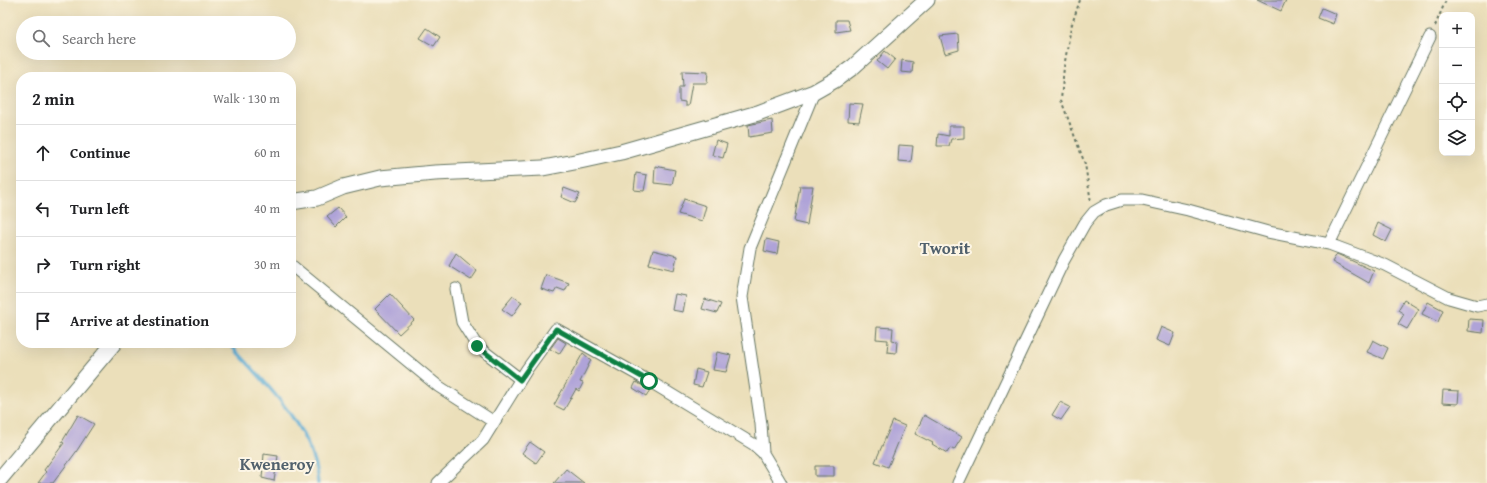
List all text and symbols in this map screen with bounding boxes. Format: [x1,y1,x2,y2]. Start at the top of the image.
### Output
map controls [1439,12,1475,156]
button: + [1439,12,1475,48]
search box [16,16,296,60]
icon: search [30,27,52,49]
text: Search here [62,28,136,49]
button: − [1439,48,1475,84]
button: locate [1439,84,1475,120]
text: 2 min [32,86,74,111]
text: Walk · 130 m [213,89,280,108]
button: layers [1439,120,1475,156]
icon: ahead [32,142,54,164]
text: Continue [70,142,131,163]
text: 60 m [254,143,280,162]
icon: left [32,198,54,220]
text: Turn left [70,198,129,219]
text: 40 m [254,199,280,218]
district label: Tworit [920,235,971,260]
icon: right [32,254,54,276]
text: Turn right [70,254,141,275]
text: 30 m [254,255,280,274]
icon: arrive [32,310,54,332]
text: Arrive at destination [70,310,209,331]
route end [468,337,486,355]
route start [640,372,658,390]
district label: Kweneroy [240,451,315,476]

